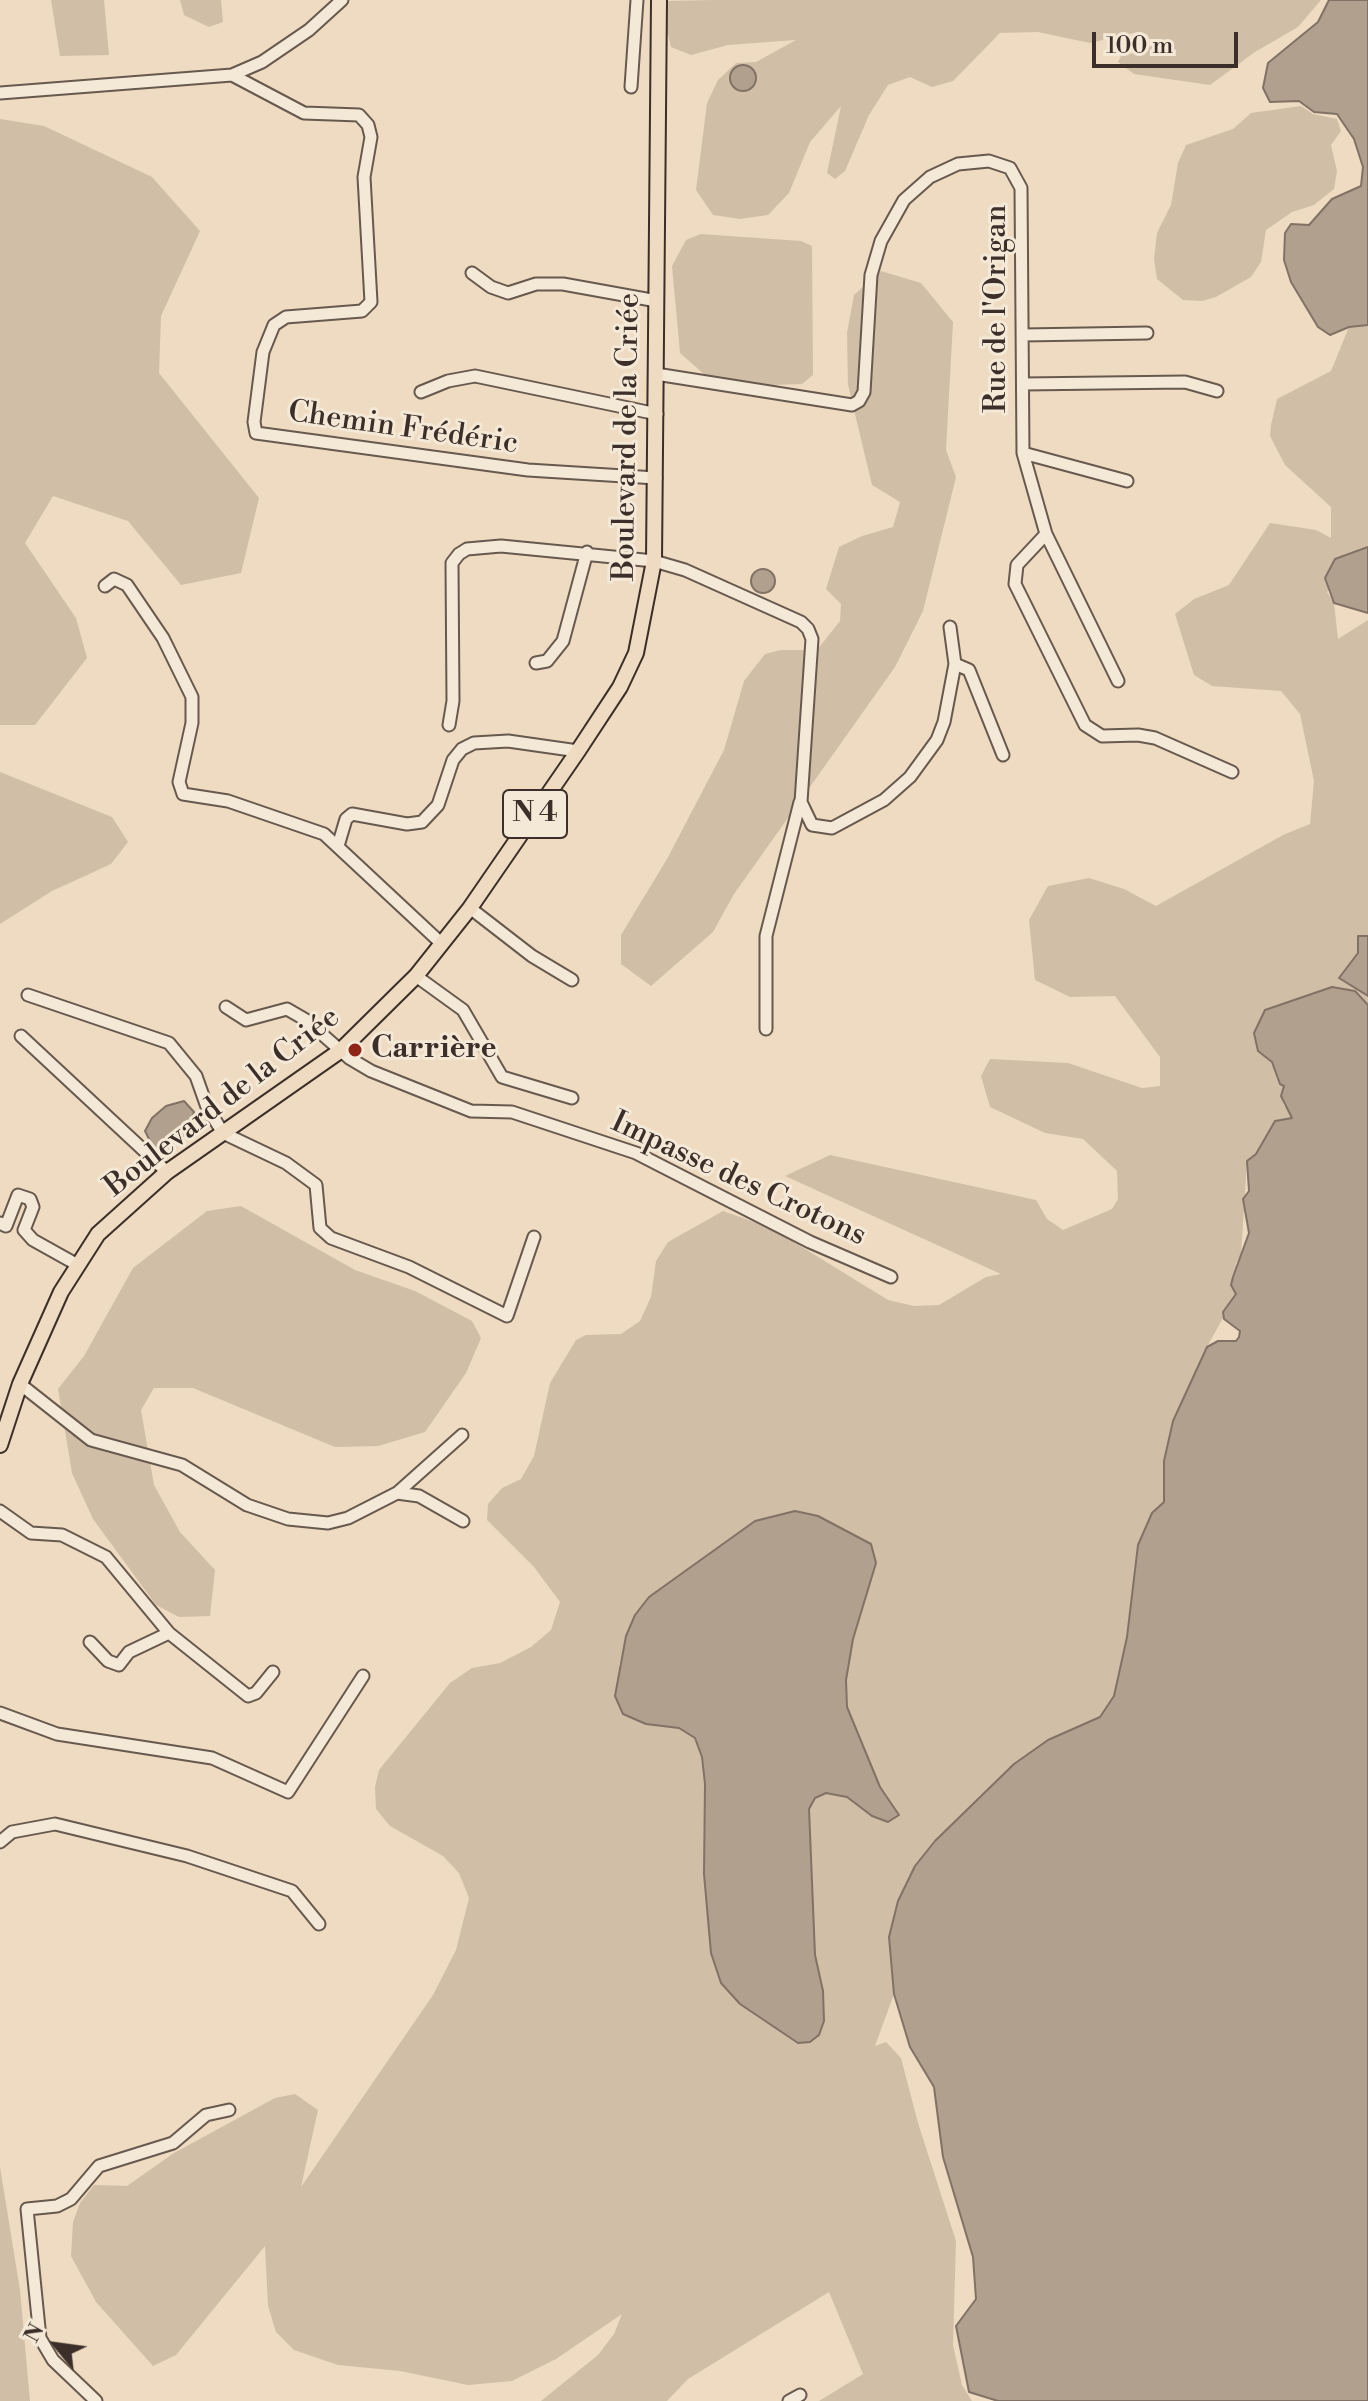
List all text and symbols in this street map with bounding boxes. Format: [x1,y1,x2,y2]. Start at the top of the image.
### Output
scale bar [1096,16,1242,66]
text: 100 m [1106,31,1173,61]
street label: Rue de l'Origan [980,205,1016,413]
street label: Boulevard de la Criée [607,293,649,581]
street label: Chemin Frédéric [286,395,520,463]
road number: N 4 [503,790,567,838]
street label: Boulevard de la Criée [98,1000,348,1206]
place label: Carrière [371,1032,497,1068]
marker: Carrière [346,1041,364,1059]
street label: Impasse des Crotons [605,1105,871,1255]
north arrow [16,2305,96,2385]
text: N [19,2319,51,2347]

